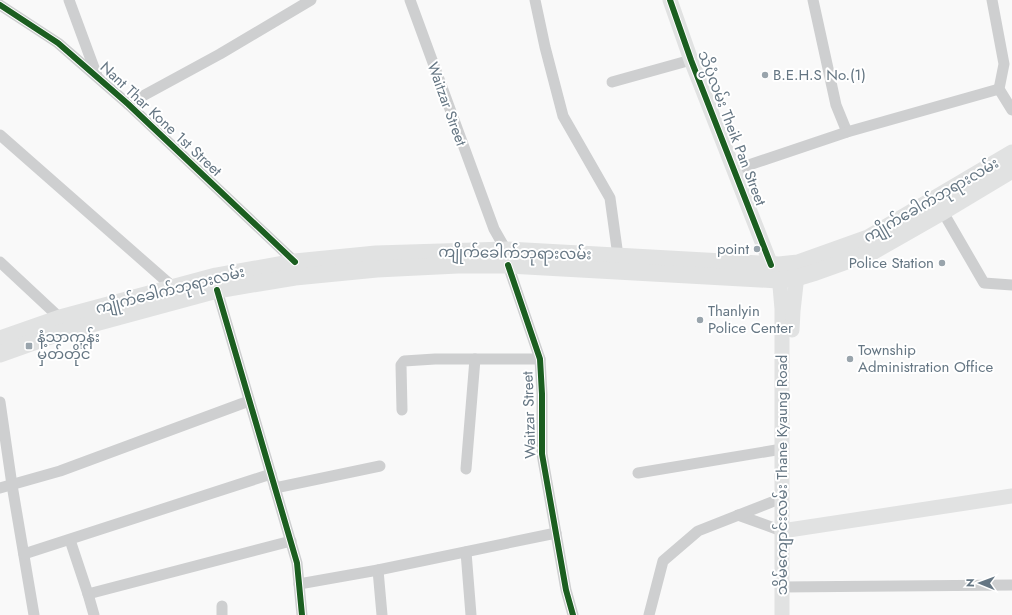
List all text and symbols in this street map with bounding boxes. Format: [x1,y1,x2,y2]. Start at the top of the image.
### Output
street label: သိပ္ပံလမ်း Theik Pan Street [691,47,772,210]
street label: Nant Thar Kone 1st Street [95,57,227,182]
street label: Waitzar Street [422,59,472,149]
place label: B.E.H.S No.(1) [773,64,866,86]
marker: B.E.H.S No.(1) [760,70,770,80]
street label: ကျိုက်ခေါက်ဘုရားလမ်း [859,152,1003,249]
place label: point [717,238,749,260]
street label: ကျိုက်ခေါက်ဘုရားလမ်း [438,241,592,266]
marker: point [752,244,762,254]
place label: Police Station [849,252,934,274]
marker: Police Station [937,258,947,268]
street label: ကျိုက်ခေါက်ဘုရားလမ်း [93,261,247,320]
place label: Thanlyin Police Center [708,300,794,339]
marker: Thanlyin Police Center [695,315,705,325]
place label: နံ့သာကုန်း မှတ်တိုင် [37,326,100,366]
place label: Township Administration Office [858,339,993,378]
marker: နံ့သာကုန်း မှတ်တိုင် [24,341,34,351]
marker: Township Administration Office [845,354,855,364]
street label: သိမ်ကျောင်းလမ်း Thane Kyaung Road [771,355,794,595]
street label: Waitzar Street [516,370,542,459]
north arrow [960,563,1000,603]
text: N [962,578,978,587]

